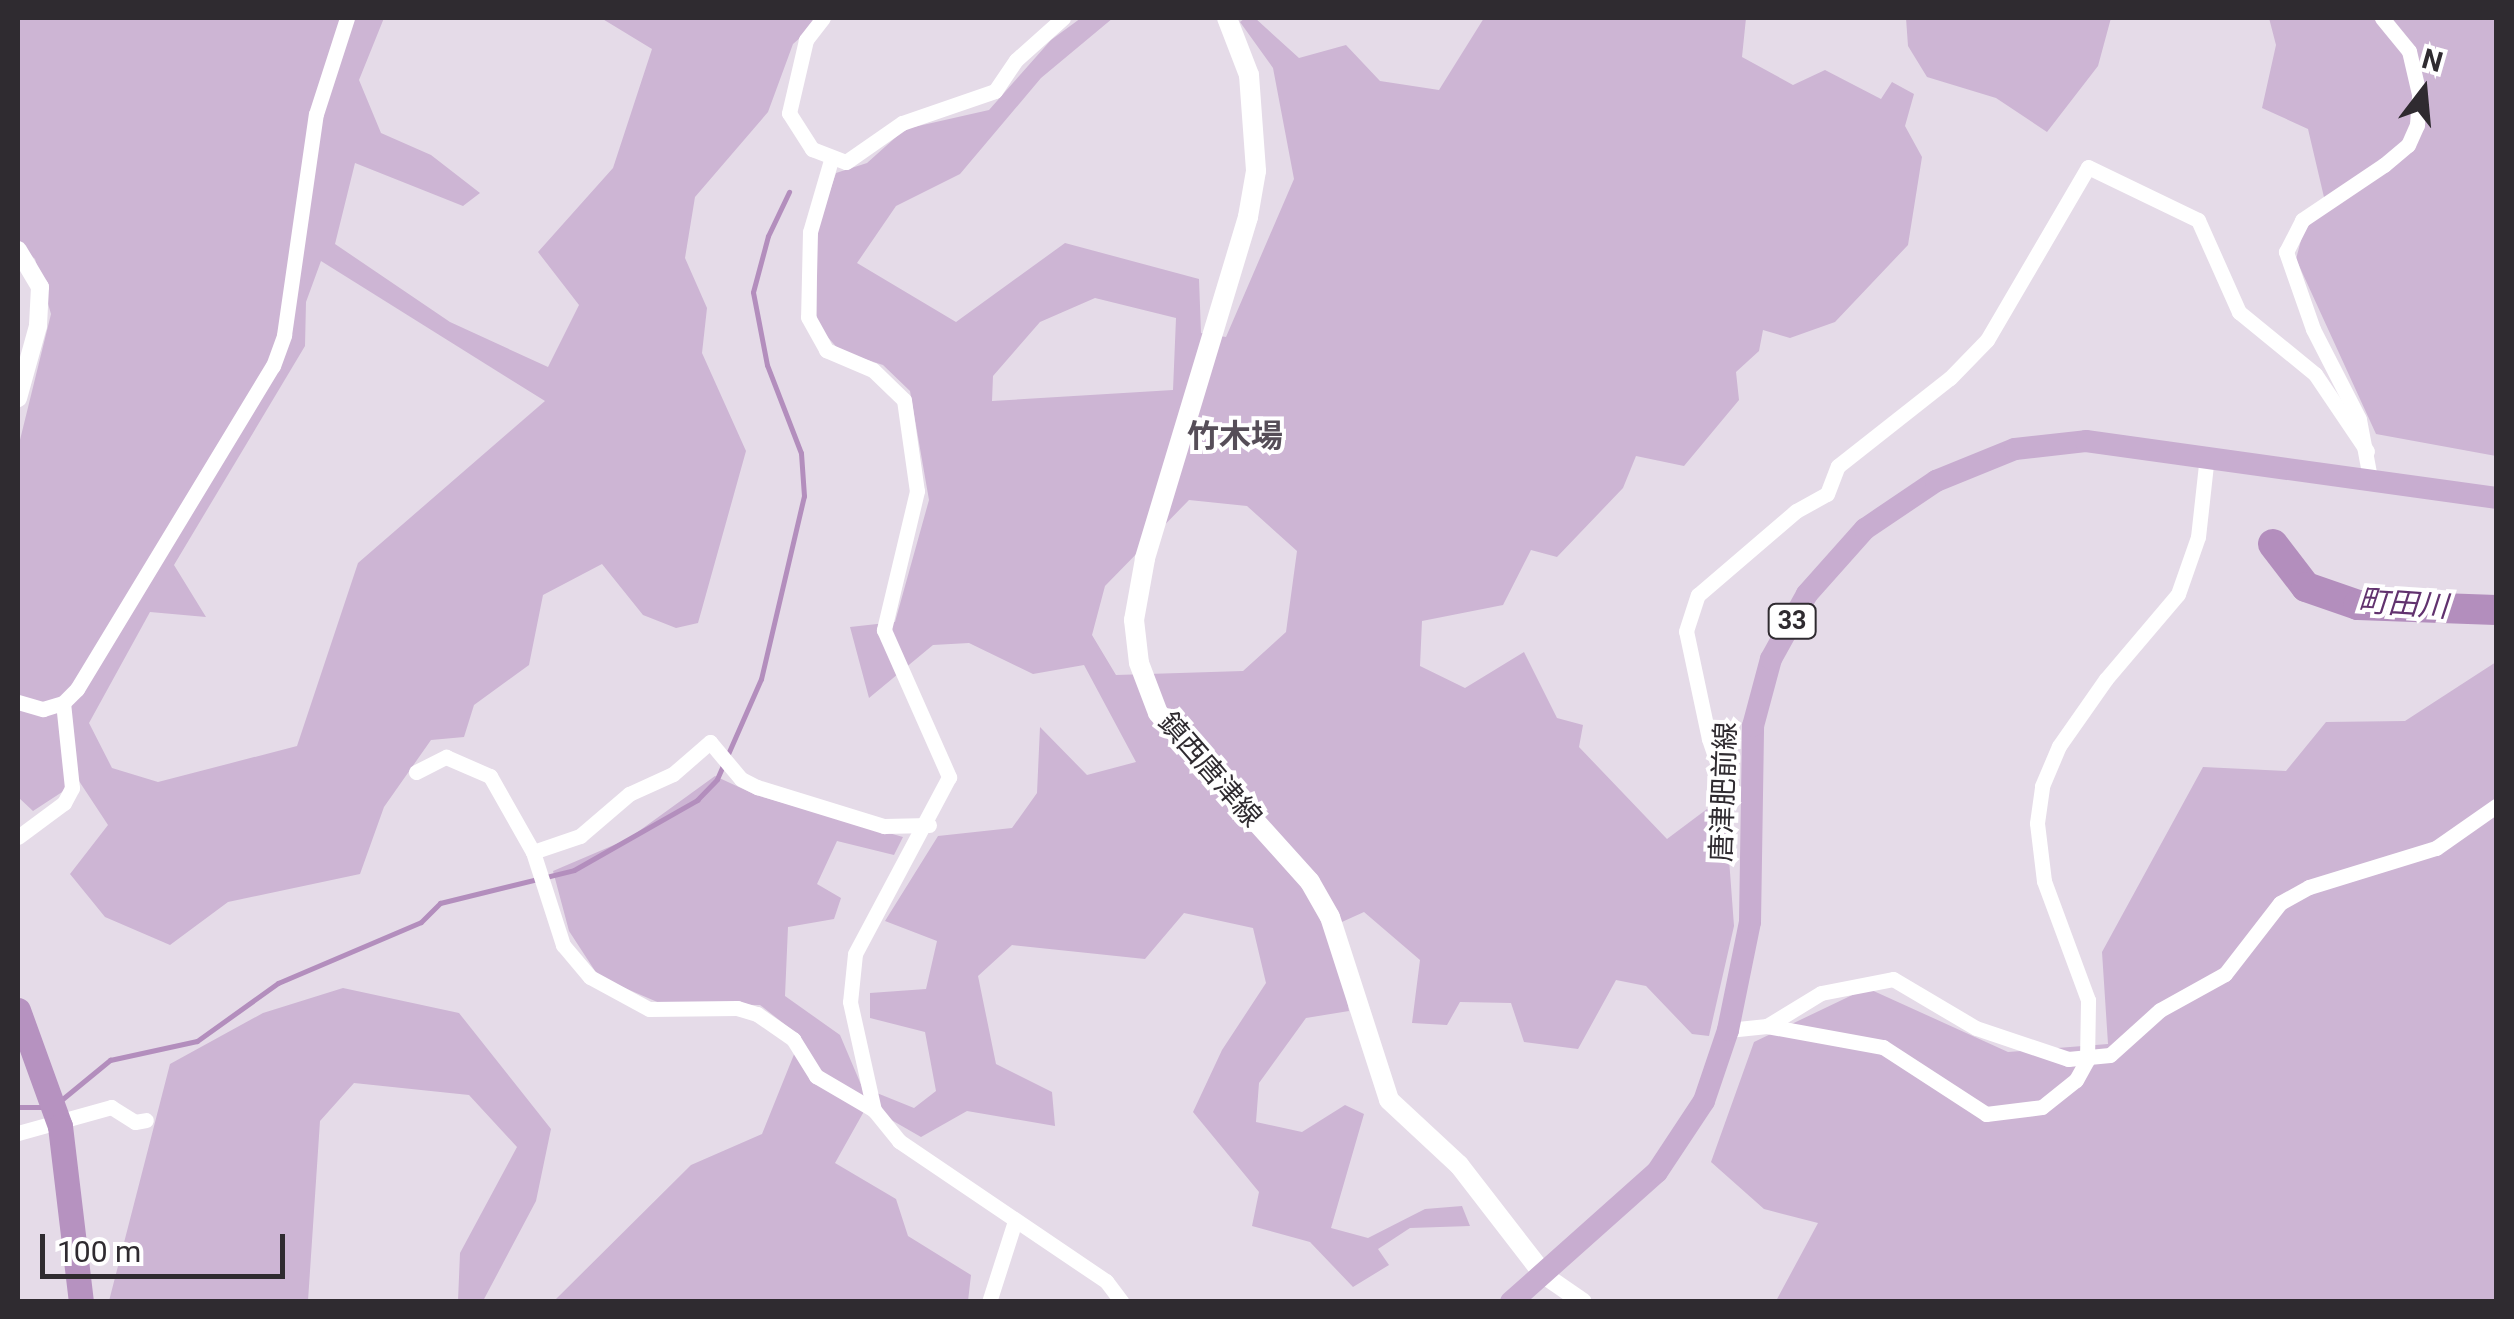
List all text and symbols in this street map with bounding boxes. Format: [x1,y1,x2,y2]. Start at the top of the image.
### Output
north arrow [2374,40,2474,140]
text: N [2418,42,2446,79]
district label: 竹木場 [1187,417,1283,455]
water label: 町田川 [2357,583,2449,625]
road number: 33 [1767,601,1817,641]
street label: 鎮西唐津線 [1151,706,1269,834]
street label: 唐津肥前線 [1705,721,1743,863]
scale bar [45,1214,290,1276]
text: 100 m [57,1234,141,1269]

